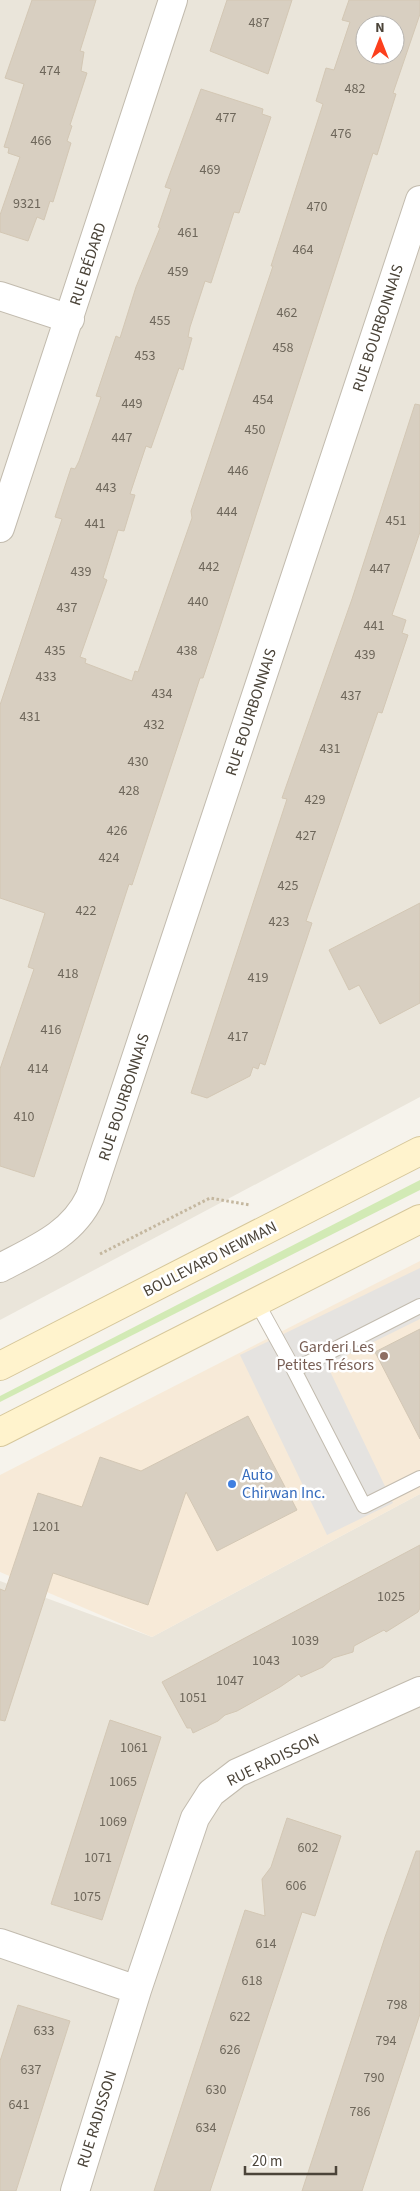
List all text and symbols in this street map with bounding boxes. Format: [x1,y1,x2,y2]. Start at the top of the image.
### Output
house number: 487 [249,13,269,33]
north arrow [355,15,405,65]
text: N [375,18,385,38]
house number: 474 [40,61,60,81]
house number: 482 [345,79,365,99]
house number: 477 [216,108,236,128]
house number: 476 [331,124,351,144]
house number: 466 [31,131,51,151]
house number: 469 [200,160,220,180]
house number: 9321 [13,194,41,214]
house number: 470 [307,197,327,217]
street label: RUE BÉDARD [64,219,112,308]
house number: 461 [178,223,198,243]
house number: 464 [293,240,313,260]
street label: RUE BOURBONNAIS [347,261,409,395]
house number: 459 [168,262,188,282]
house number: 462 [277,303,297,323]
house number: 455 [150,311,170,331]
house number: 458 [273,338,293,358]
house number: 453 [135,346,155,366]
house number: 454 [253,390,273,410]
house number: 449 [122,394,142,414]
house number: 450 [245,420,265,440]
house number: 447 [112,428,132,448]
house number: 446 [228,461,248,481]
house number: 443 [96,478,116,498]
house number: 444 [217,502,237,522]
house number: 451 [386,511,406,531]
house number: 441 [85,514,105,534]
house number: 442 [199,557,219,577]
house number: 447 [370,559,390,579]
house number: 439 [71,562,91,582]
house number: 440 [188,592,208,612]
house number: 437 [57,598,77,618]
house number: 441 [364,616,384,636]
house number: 435 [45,641,65,661]
house number: 438 [177,641,197,661]
street label: RUE BOURBONNAIS [220,645,282,779]
house number: 439 [355,645,375,665]
house number: 433 [36,667,56,687]
house number: 434 [152,684,172,704]
house number: 437 [341,686,361,706]
house number: 431 [20,707,40,727]
house number: 432 [144,715,164,735]
house number: 431 [320,739,340,759]
house number: 430 [128,752,148,772]
house number: 428 [119,781,139,801]
house number: 429 [305,790,325,810]
house number: 426 [107,821,127,841]
house number: 427 [296,826,316,846]
house number: 424 [99,848,119,868]
house number: 425 [278,876,298,896]
house number: 422 [76,901,96,921]
house number: 423 [269,912,289,932]
house number: 418 [58,964,78,984]
house number: 419 [248,968,268,988]
house number: 416 [41,1020,61,1040]
house number: 417 [228,1027,248,1047]
street label: RUE BOURBONNAIS [93,1030,155,1164]
house number: 414 [28,1059,48,1079]
house number: 410 [14,1107,34,1127]
street label: BOULEVARD NEWMAN [139,1216,281,1302]
place label: Garderi Les Petites Trésors [276,1336,374,1376]
marker: Garderi Les Petites Trésors [378,1350,390,1362]
place label: Auto Chirwan Inc. [242,1464,325,1504]
marker: Auto Chirwan Inc. [226,1478,238,1490]
house number: 1201 [32,1517,60,1537]
house number: 1025 [377,1587,405,1607]
house number: 1039 [291,1631,319,1651]
house number: 1043 [252,1651,280,1671]
house number: 1047 [216,1671,244,1691]
house number: 1051 [179,1688,207,1708]
street label: RUE RADISSON [223,1728,323,1792]
house number: 1061 [120,1738,148,1758]
house number: 1065 [109,1772,137,1792]
house number: 1069 [99,1812,127,1832]
house number: 602 [298,1838,318,1858]
house number: 1071 [84,1848,112,1868]
house number: 606 [286,1876,306,1896]
house number: 1075 [73,1887,101,1907]
house number: 614 [256,1934,276,1954]
house number: 618 [242,1971,262,1991]
house number: 798 [387,1995,407,2015]
house number: 622 [230,2007,250,2027]
house number: 633 [34,2021,54,2041]
house number: 794 [376,2031,396,2051]
house number: 626 [220,2040,240,2060]
house number: 637 [21,2060,41,2080]
street label: RUE RADISSON [72,2068,122,2170]
house number: 790 [364,2068,384,2088]
house number: 630 [206,2080,226,2100]
house number: 641 [9,2095,29,2115]
house number: 786 [350,2102,370,2122]
house number: 634 [196,2118,216,2138]
scale bar [245,2144,336,2176]
text: 20 m [252,2151,282,2172]

